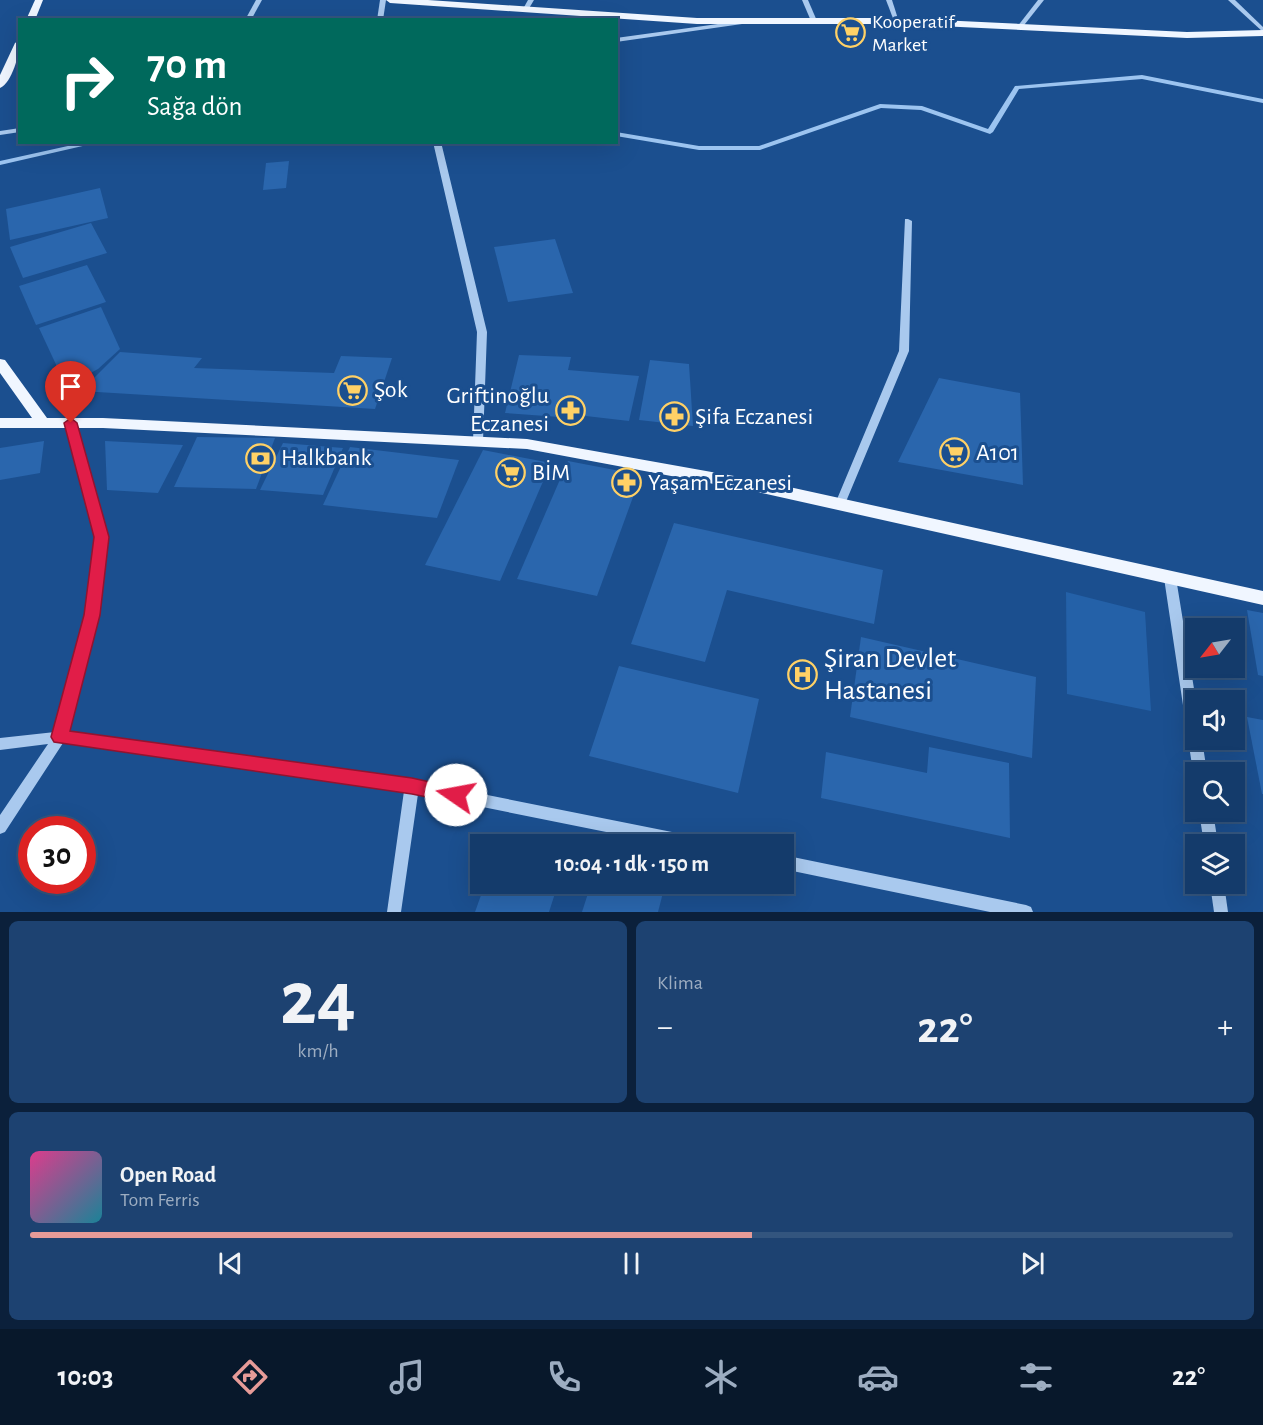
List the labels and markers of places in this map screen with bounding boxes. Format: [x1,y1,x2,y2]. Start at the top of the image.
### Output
place label: Kooperatif Market [872,12,955,55]
supermarket icon: Kooperatif Market [835,17,867,49]
pin [45,361,96,423]
supermarket icon: Şok [337,374,369,406]
place label: Şok [374,378,408,402]
place label: Griftinoğlu Eczanesi [447,384,549,436]
pharmacy icon: Griftinoğlu Eczanesi [554,394,586,426]
pharmacy icon: Şifa Eczanesi [658,401,690,433]
place label: Şifa Eczanesi [695,405,813,429]
supermarket icon: A101 [939,437,971,469]
place label: A101 [976,441,1019,465]
bank icon: Halkbank [244,442,276,474]
place label: Halkbank [281,446,371,470]
supermarket icon: BİM [495,457,527,489]
place label: BİM [532,460,570,485]
pharmacy icon: Yaşam Eczanesi [611,467,643,499]
place label: Yaşam Eczanesi [648,471,792,495]
place label: Şiran Devlet Hastanesi [824,645,956,705]
hospital icon: Şiran Devlet Hastanesi [787,659,819,691]

